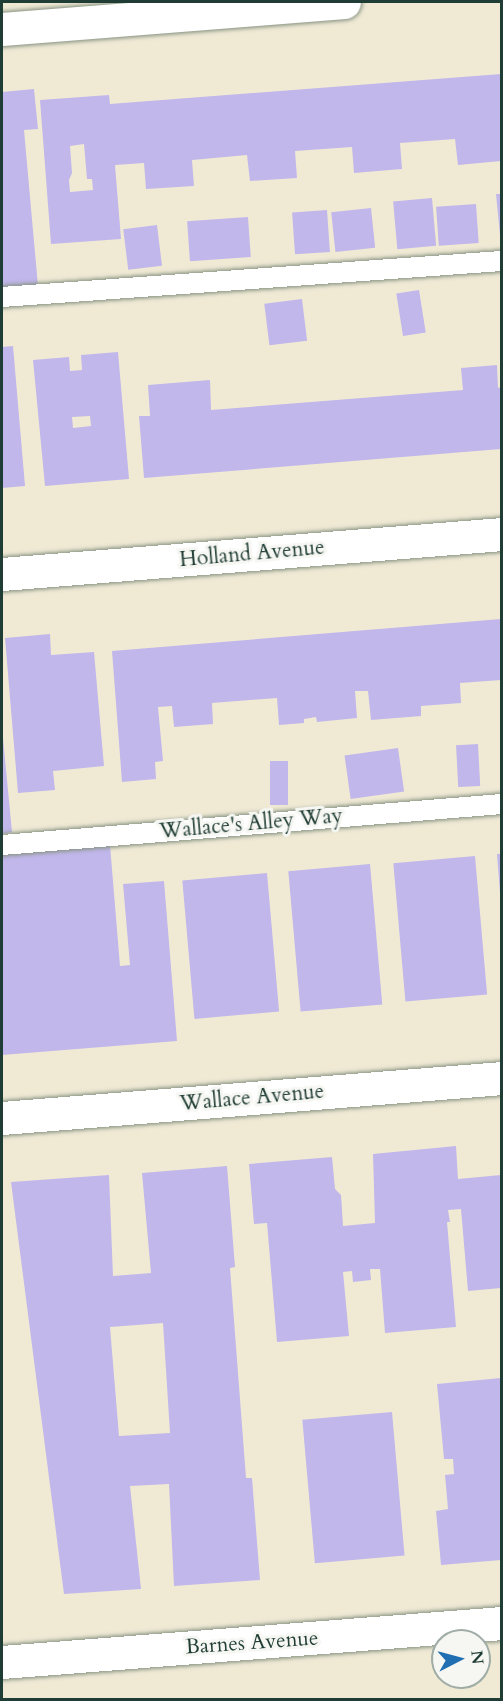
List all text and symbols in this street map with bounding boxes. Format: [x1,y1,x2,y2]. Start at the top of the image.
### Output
street label: Holland Avenue [178,535,326,573]
street label: Wallace's Alley Way [158,803,344,845]
street label: Wallace Avenue [179,1079,325,1117]
street label: Barnes Avenue [185,1626,319,1660]
north arrow [431,1629,491,1689]
text: N [465,1649,489,1665]

